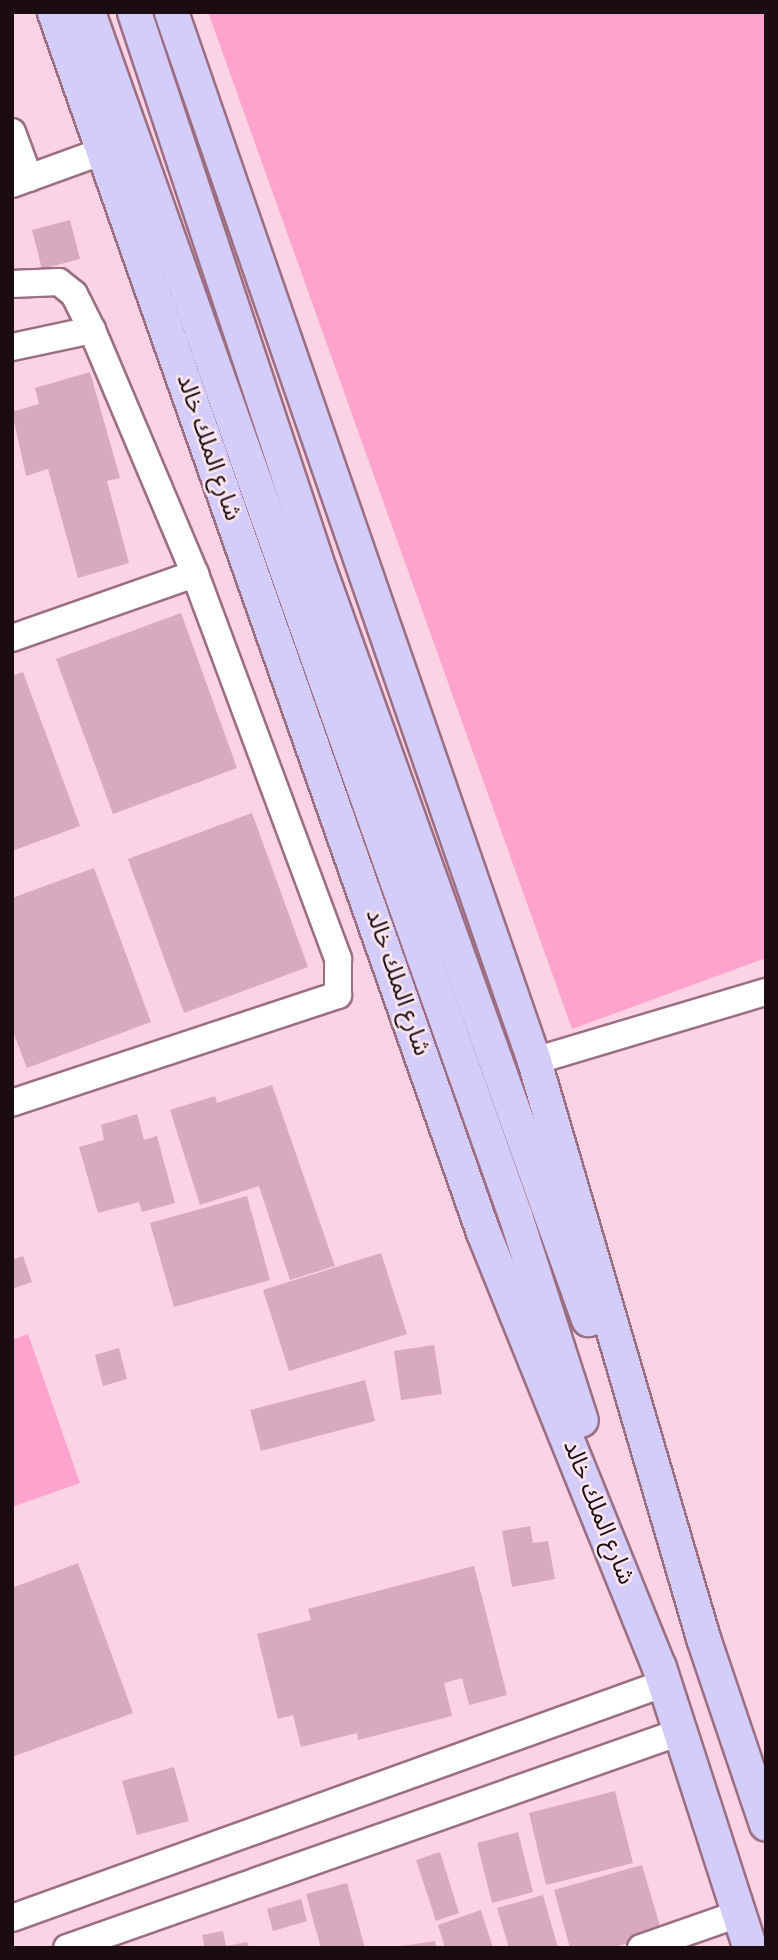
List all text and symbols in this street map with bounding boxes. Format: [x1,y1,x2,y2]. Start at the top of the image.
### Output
street label: شارع الملك خالد [168,371,246,525]
street label: شارع الملك خالد [357,906,435,1060]
street label: شارع الملك خالد [555,1437,639,1589]

